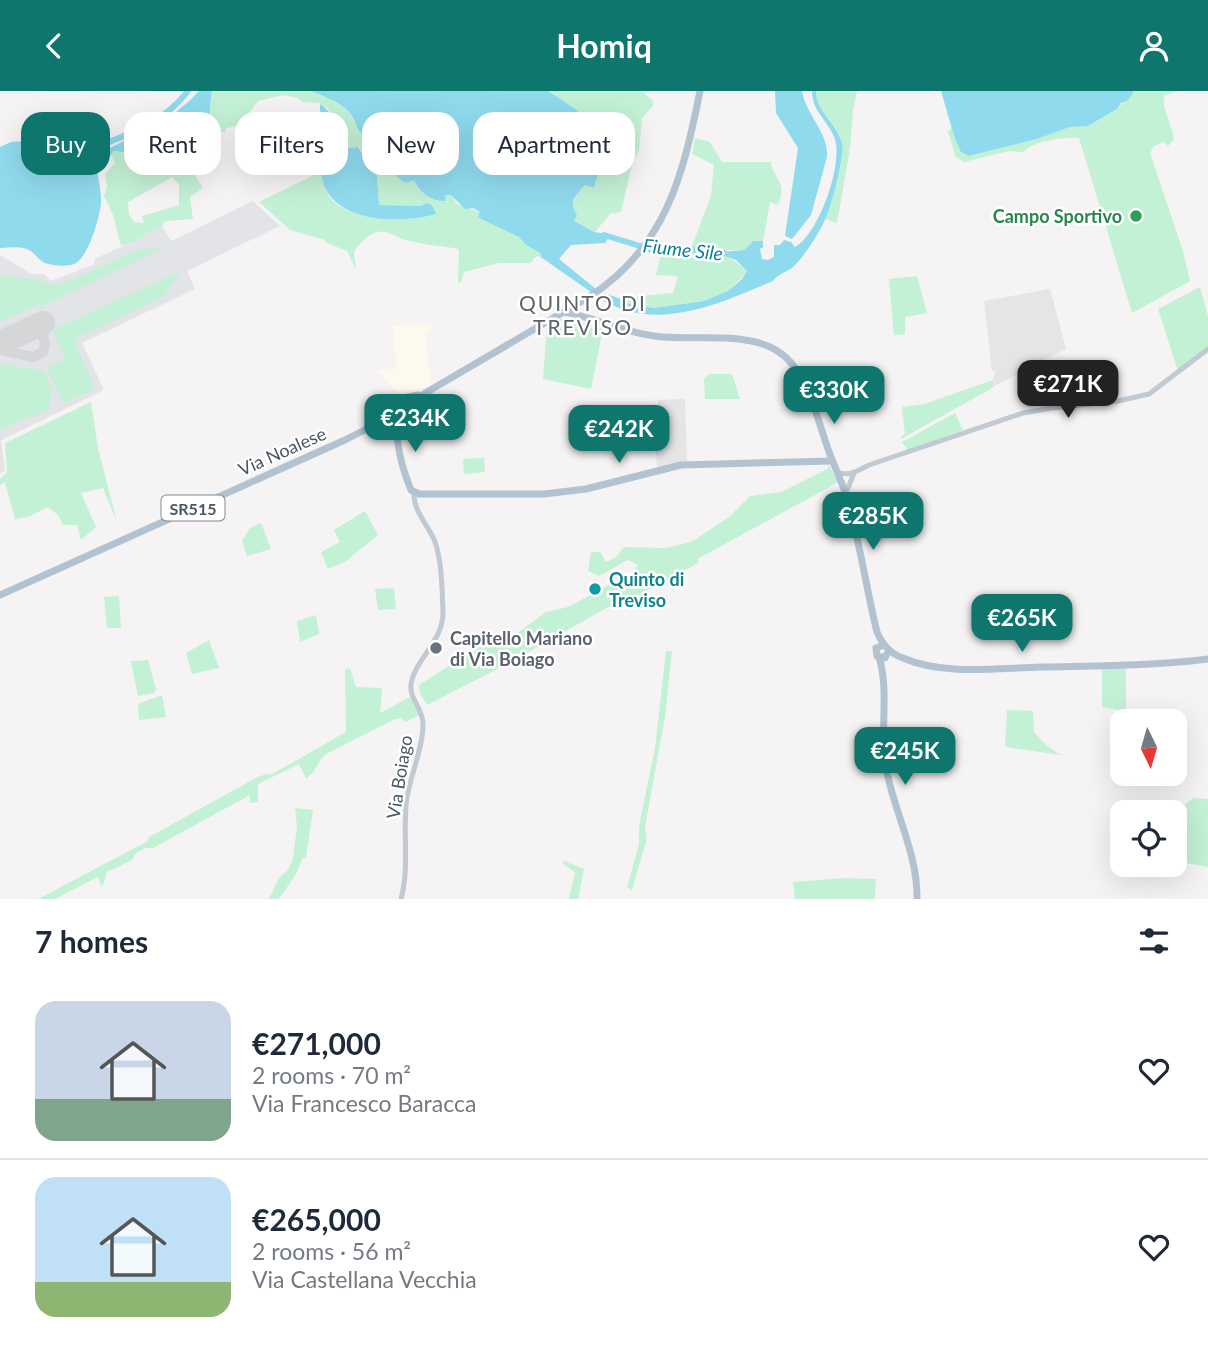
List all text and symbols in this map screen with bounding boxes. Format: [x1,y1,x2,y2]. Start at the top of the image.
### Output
text: Homiq [556,26,652,65]
icon: back [35,27,73,65]
icon: person [1135,27,1173,65]
chip: Buy [21,112,110,175]
chip: Rent [124,112,221,175]
chip: Filters [235,112,348,175]
chip: New [362,112,459,175]
chip: Apartment [473,112,635,175]
place label: Campo Sportivo [993,205,1122,227]
marker: Campo Sportivo [1128,208,1144,224]
water label: Fiume Sile [642,233,724,265]
district label: QUINTO DI TREVISO [519,290,647,339]
pin: €271K [1019,361,1117,420]
pin: €330K [785,367,883,426]
text: €271K [1033,369,1103,397]
text: €330K [799,375,869,403]
pin: €234K [366,395,464,454]
text: €234K [380,403,450,431]
pin: €242K [570,405,668,465]
text: €242K [584,414,654,442]
street label: Via Noalese [235,422,329,480]
pin: €285K [824,493,922,552]
road number: SR515 [162,495,224,521]
text: €285K [838,501,908,529]
place label: Quinto di Treviso [609,568,684,611]
marker: Quinto di Treviso [587,581,603,597]
pin: €265K [973,595,1071,654]
text: €265K [987,603,1057,631]
place label: Capitello Mariano di Via Boiago [450,627,593,670]
marker: Capitello Mariano di Via Boiago [428,640,444,656]
north arrow [1110,709,1186,786]
map controls [1110,709,1187,877]
pin: €245K [856,727,954,787]
street label: Via Boiago [382,734,416,820]
text: €245K [870,736,940,764]
button: locate [1110,800,1187,877]
icon: filters [1135,922,1173,960]
text: 7 homes [35,923,148,959]
text: €271,000 [252,1025,381,1061]
icon: home [91,1029,175,1113]
icon: heart [1135,1052,1173,1090]
text: 2 rooms · 70 m² [252,1061,411,1089]
text: Via Francesco Baracca [252,1089,476,1117]
text: €265,000 [252,1201,381,1237]
icon: home [91,1205,175,1289]
icon: heart [1135,1228,1173,1266]
text: 2 rooms · 56 m² [252,1237,411,1265]
text: Via Castellana Vecchia [252,1265,477,1293]

